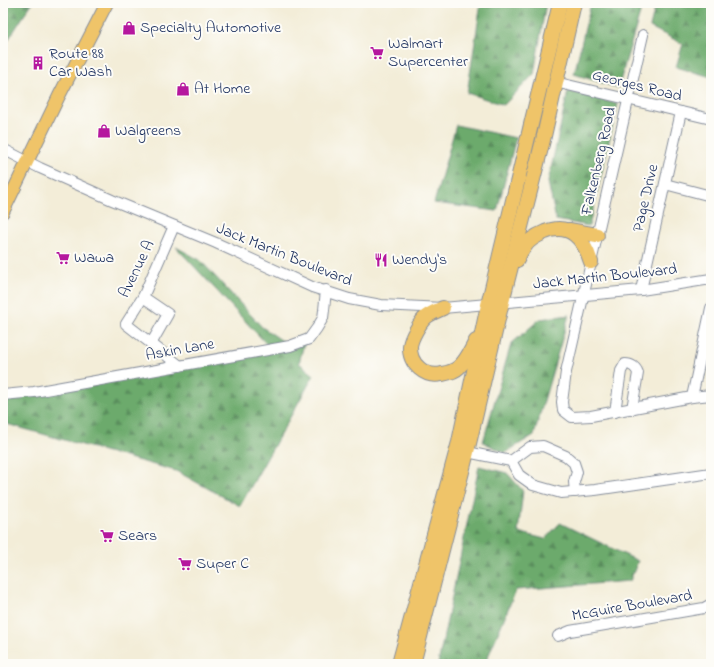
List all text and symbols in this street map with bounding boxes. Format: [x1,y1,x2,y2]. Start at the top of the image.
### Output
place label: Specialty Automotive [140,16,282,40]
shop icon: Specialty Automotive [121,20,137,36]
place label: Walmart Supercenter [388,32,468,74]
place label: Route 88 Car Wash [49,42,112,84]
supermarket icon: Walmart Supercenter [369,45,385,61]
building icon: Route 88 Car Wash [30,55,46,71]
street label: Georges Road [590,63,684,109]
place label: At Home [194,77,251,101]
shop icon: At Home [175,81,191,97]
street label: Falkenberg Road [575,105,623,218]
place label: Walgreens [115,119,181,143]
shop icon: Walgreens [96,123,112,139]
street label: Page Drive [627,161,666,234]
street label: Jack Martin Boulevard [212,217,356,293]
street label: Avenue A [113,236,161,302]
place label: Wawa [74,246,114,270]
place label: Wendy's [392,248,447,272]
supermarket icon: Wawa [55,250,71,266]
restaurant icon: Wendy's [373,252,389,268]
street label: Jack Martin Boulevard [532,257,678,297]
street label: Askin Lane [144,332,217,368]
place label: Sears [118,524,157,548]
supermarket icon: Sears [99,528,115,544]
place label: Super C [196,552,249,576]
supermarket icon: Super C [177,556,193,572]
street label: McGuire Boulevard [570,584,694,628]

